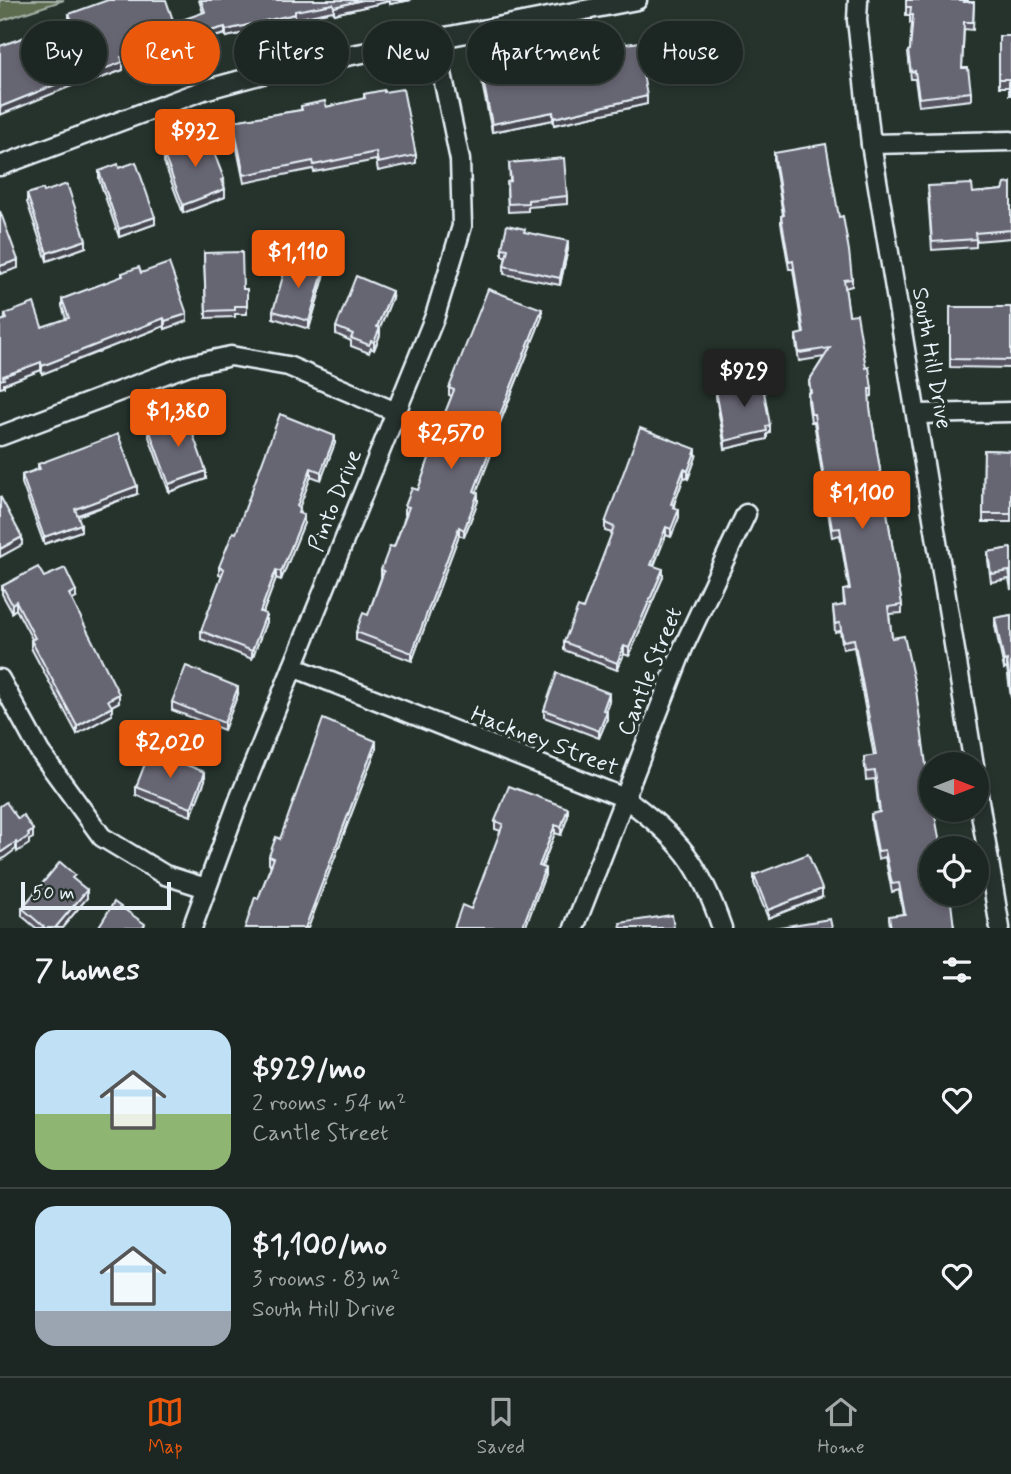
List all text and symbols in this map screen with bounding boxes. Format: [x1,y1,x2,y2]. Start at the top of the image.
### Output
chip: Buy [21,21,107,84]
chip: Rent [121,21,220,84]
chip: Filters [234,21,349,84]
chip: New [363,21,453,84]
chip: Apartment [467,21,624,84]
chip: House [638,21,743,84]
pin: $932 [154,110,236,169]
text: $932 [171,117,219,147]
pin: $1,110 [241,230,355,290]
text: $1,110 [268,238,328,268]
street label: South Hill Drive [904,285,958,432]
pin: $929 [703,350,785,409]
text: $929 [719,357,769,387]
pin: $1,380 [121,390,235,449]
text: $1,380 [146,397,210,427]
pin: $2,570 [394,412,508,471]
text: $2,570 [417,419,485,449]
street label: Pinto Drive [302,445,370,556]
pin: $1,100 [805,472,919,531]
text: $1,100 [829,479,895,509]
street label: Cantle Street [611,603,690,741]
street label: Hackney Street [466,700,622,784]
pin: $2,020 [113,720,227,780]
text: $2,020 [135,728,205,758]
north arrow [919,752,989,822]
map controls [919,752,989,906]
button: locate [919,836,989,906]
scale bar [21,879,172,911]
text: 50 m [32,881,75,906]
text: 7 homes [35,951,140,990]
icon: filters [938,951,976,989]
text: $929/mo [252,1050,366,1089]
icon: home [91,1058,175,1142]
icon: heart [938,1081,976,1119]
text: 2 rooms · 54 m² [252,1089,406,1119]
text: Cantle Street [252,1119,389,1149]
text: $1,100/mo [252,1226,387,1265]
icon: home [91,1234,175,1318]
icon: heart [938,1257,976,1295]
text: 3 rooms · 83 m² [252,1265,400,1295]
text: South Hill Drive [252,1295,395,1325]
tab: Map [146,1393,184,1460]
tab: Saved [477,1393,525,1460]
tab: Home [817,1393,865,1460]

